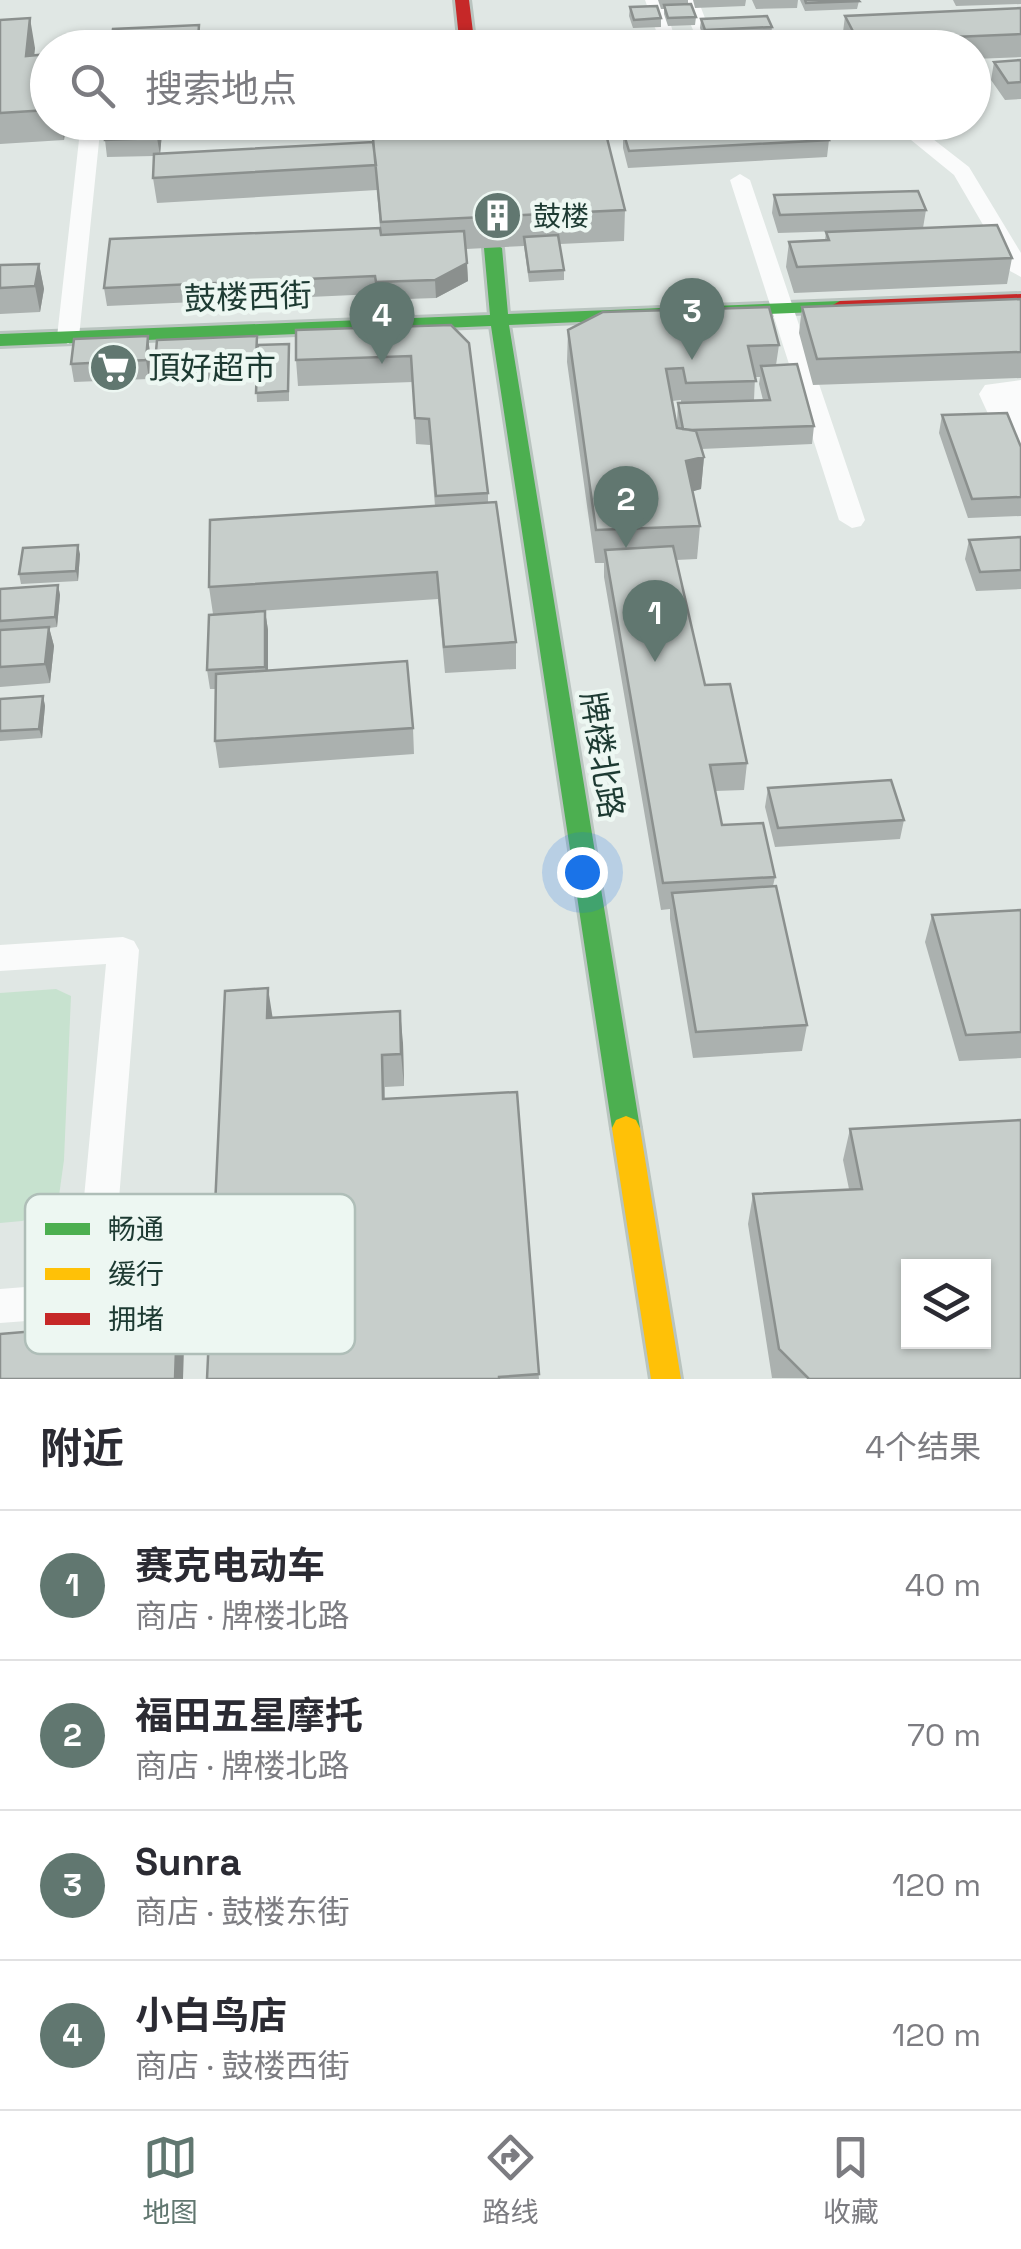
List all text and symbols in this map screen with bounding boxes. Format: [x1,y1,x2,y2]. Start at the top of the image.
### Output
search box [30,30,991,140]
icon: search [65,58,120,113]
text: 搜索地点 [145,65,297,113]
building icon: 鼓楼 [472,190,524,242]
place label: 鼓楼 [533,198,589,234]
street label: 鼓楼西街 [183,275,313,319]
pin: 3 [660,278,724,360]
pin: 4 [350,282,414,364]
supermarket icon: 頂好超市 [87,342,139,394]
place label: 頂好超市 [148,348,276,388]
pin: 2 [594,466,658,548]
pin: 1 [622,580,688,662]
street label: 牌楼北路 [572,689,632,821]
your location [557,847,608,898]
legend [25,1194,355,1354]
text: 畅通 [108,1211,164,1247]
text: 缓行 [108,1256,164,1292]
map controls [901,1259,991,1349]
button: layers [901,1259,991,1349]
text: 拥堵 [108,1301,164,1337]
text: 附近 [40,1422,124,1475]
text: 4个结果 [865,1427,981,1467]
text: 赛克电动车 [135,1542,325,1590]
text: 1 [65,1565,80,1605]
text: 40 m [905,1565,981,1605]
text: 商店 · 牌楼北路 [135,1596,349,1636]
text: 福田五星摩托 [135,1692,363,1740]
text: 2 [63,1715,82,1755]
text: 70 m [907,1715,981,1755]
text: 商店 · 牌楼北路 [135,1746,349,1786]
text: Sunra [135,1838,241,1886]
text: 3 [63,1865,82,1905]
text: 120 m [892,1865,981,1905]
text: 商店 · 鼓楼东街 [135,1892,349,1932]
text: 小白鸟店 [135,1992,287,2040]
text: 4 [62,2015,83,2055]
text: 120 m [892,2015,981,2055]
text: 商店 · 鼓楼西街 [135,2046,349,2086]
tab: 地图 [142,2130,198,2230]
tab: 路线 [482,2130,539,2230]
tab: 收藏 [823,2130,879,2230]

